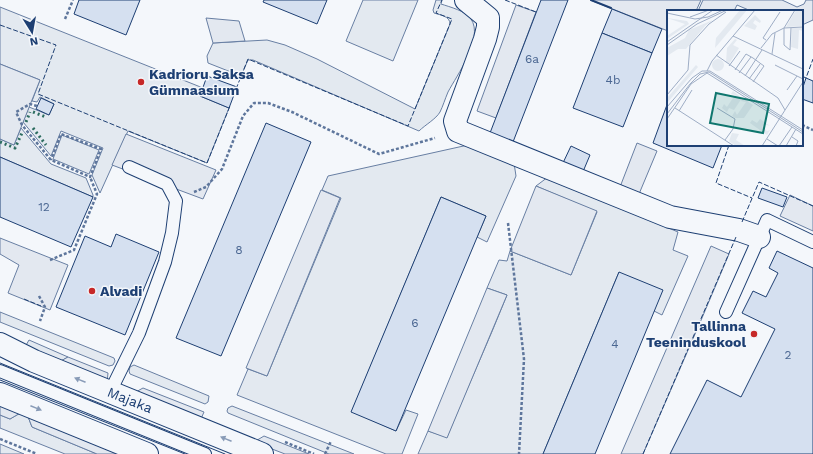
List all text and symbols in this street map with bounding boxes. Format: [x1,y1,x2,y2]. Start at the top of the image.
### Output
inset map [667,10,803,146]
north arrow [12,12,52,52]
text: N [29,34,39,48]
house number: 6a [525,52,539,66]
place label: Kadrioru Saksa Gümnaasium [149,66,255,98]
house number: 4b [606,73,620,87]
marker: Kadrioru Saksa Gümnaasium [136,77,146,87]
house number: 12 [38,200,50,214]
house number: 8 [235,243,243,257]
place label: Alvadi [100,283,142,299]
marker: Alvadi [87,286,97,296]
house number: 6 [411,316,419,330]
place label: Tallinna Teeninduskool [646,318,747,350]
marker: Tallinna Teeninduskool [749,329,759,339]
house number: 4 [611,337,619,351]
house number: 2 [785,348,792,362]
one-way arrow [73,376,85,382]
street label: Majaka [105,384,155,416]
one-way arrow [31,406,43,412]
one-way arrow [219,436,231,442]

